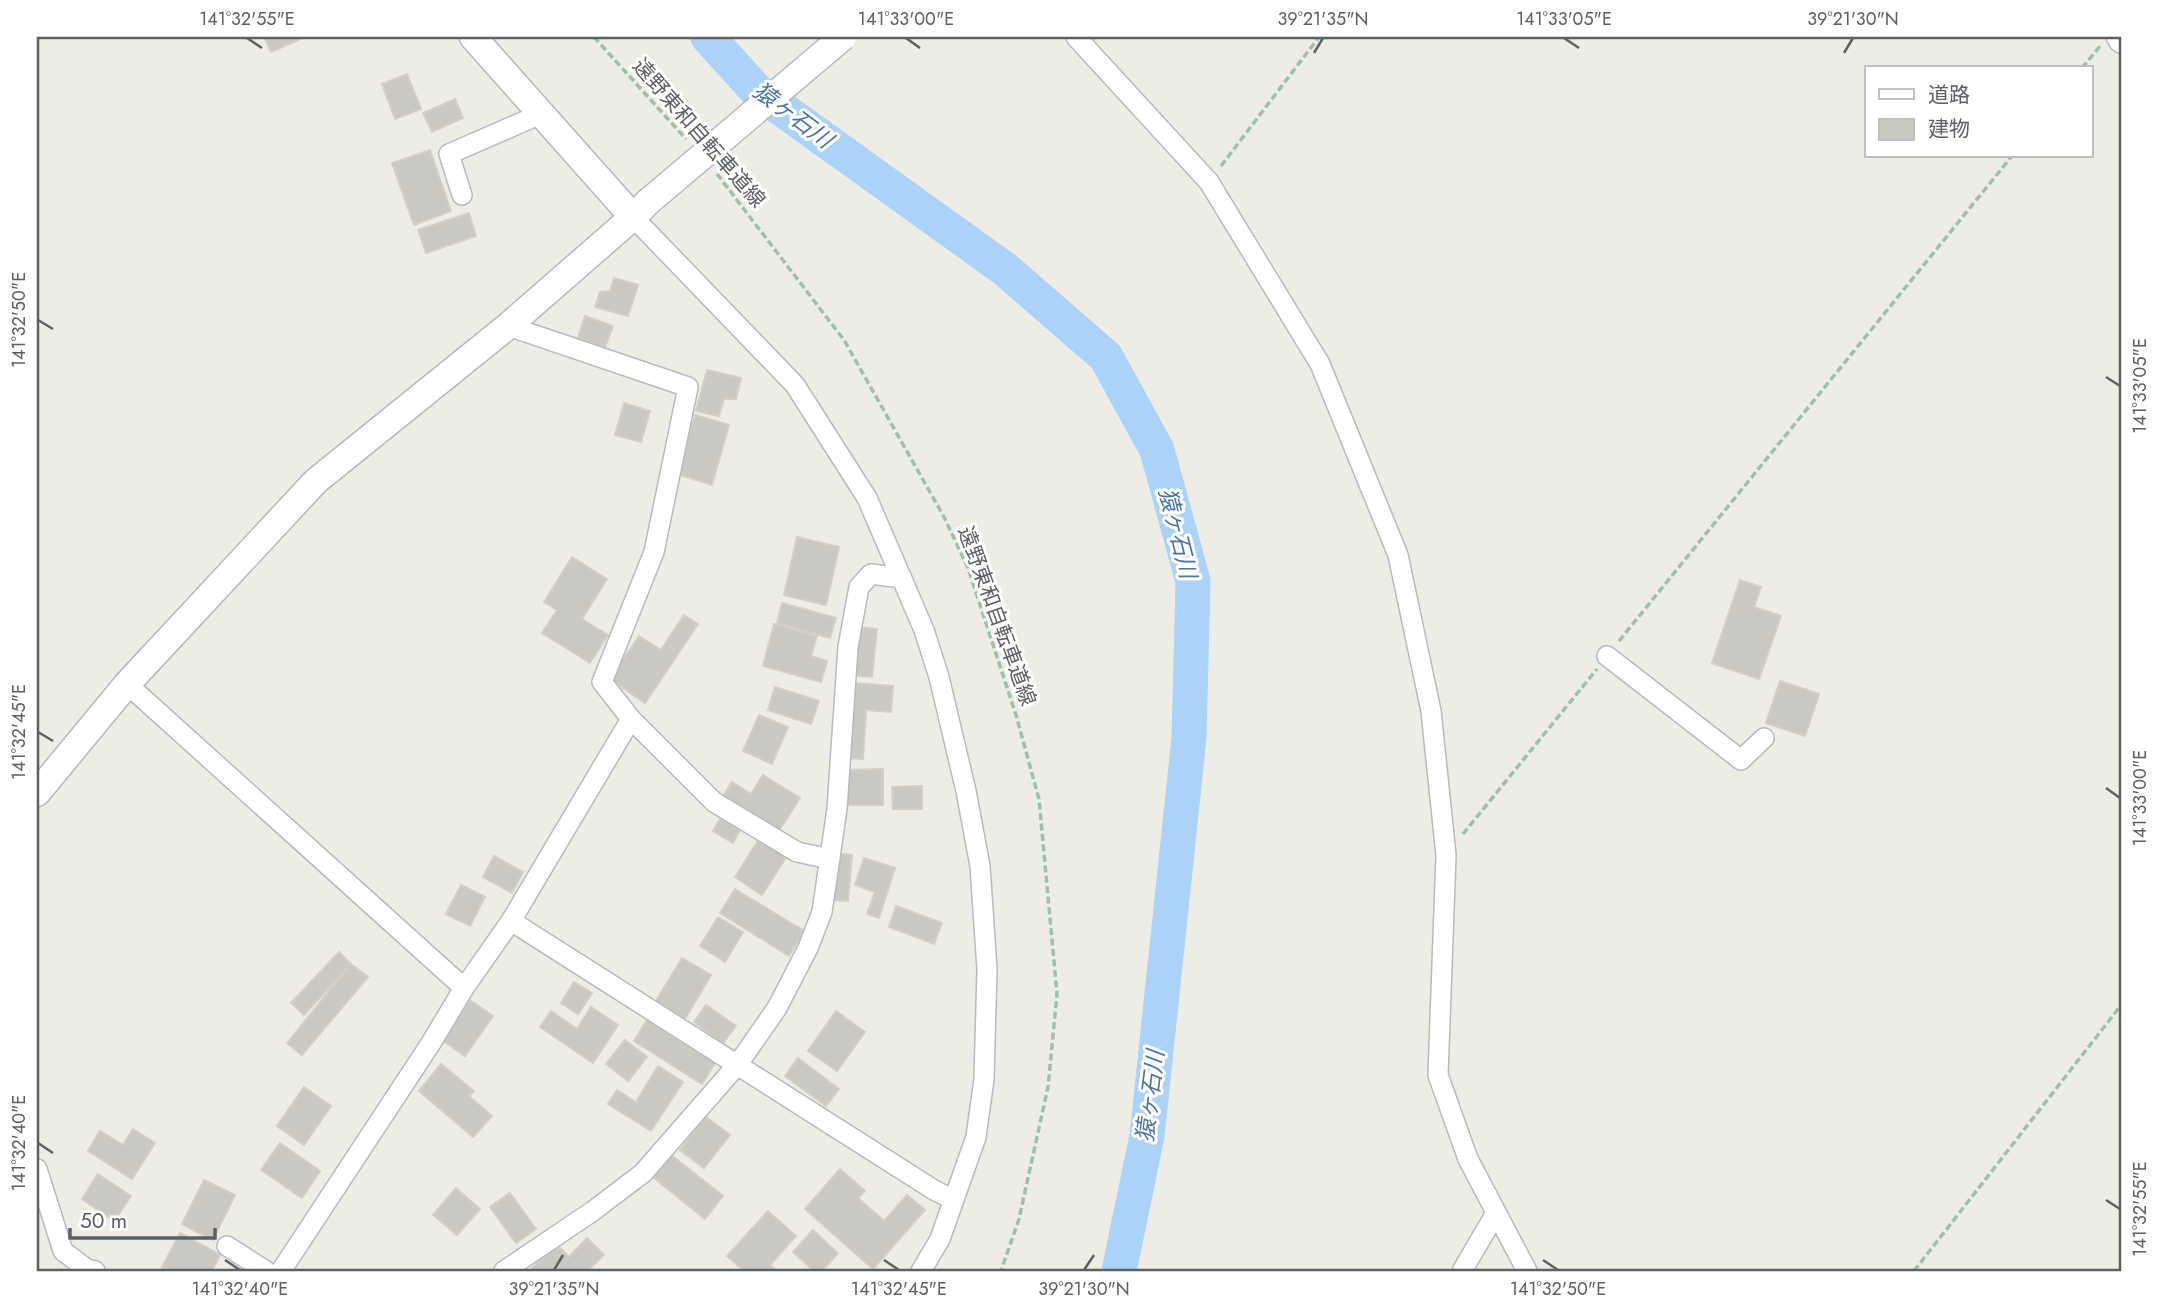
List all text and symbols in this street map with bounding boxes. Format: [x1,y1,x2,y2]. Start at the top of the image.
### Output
text: 141°32'55"E [199,6,295,32]
text: 141°33'00"E [858,6,954,32]
text: 39°21'35"N [1278,6,1368,32]
text: 141°33'05"E [1516,6,1612,32]
text: 39°21'30"N [1807,6,1899,32]
street label: 遠野東和自転車道線 [626,52,772,214]
legend [1865,66,2092,158]
water label: 猿ヶ石川 [746,74,842,158]
text: 道路 [1928,80,1970,110]
text: 建物 [1928,114,1970,144]
text: 141°32'50"E [6,272,32,368]
text: 141°33'05"E [2127,338,2153,434]
water label: 猿ヶ石川 [1150,484,1206,585]
street label: 遠野東和自転車道線 [951,522,1043,710]
text: 141°32'45"E [6,684,32,780]
text: 141°33'00"E [2127,750,2153,846]
water label: 猿ヶ石川 [1128,1045,1173,1144]
text: 141°32'40"E [6,1095,32,1191]
text: 141°32'55"E [2127,1161,2153,1257]
scale bar [70,1196,215,1240]
text: 50 m [80,1206,127,1236]
text: 141°32'40"E [192,1276,288,1302]
text: 39°21'35"N [509,1276,599,1302]
text: 141°32'45"E [851,1276,947,1302]
text: 39°21'30"N [1038,1276,1130,1302]
text: 141°32'50"E [1510,1276,1606,1302]

